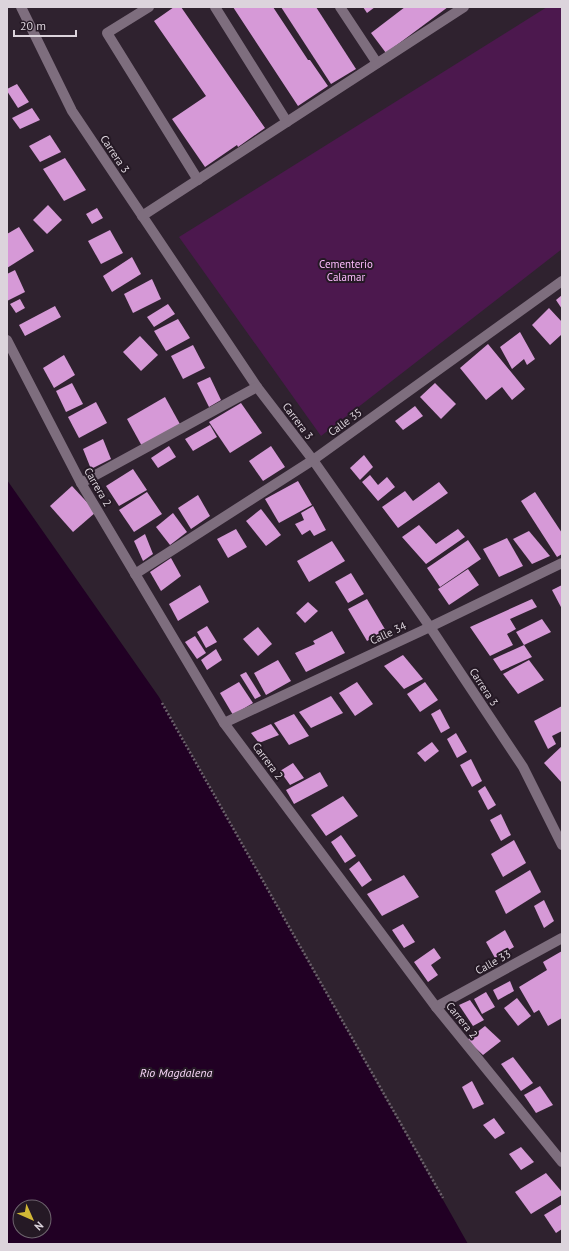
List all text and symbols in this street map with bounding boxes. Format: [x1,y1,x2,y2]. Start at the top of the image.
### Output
scale bar [14,12,76,38]
text: 20 m [20,18,46,33]
street label: Carrera 3 [97,132,133,176]
park label: Cementerio Calamar [319,257,373,284]
street label: Carrera 3 [280,400,316,442]
street label: Calle 35 [325,405,365,439]
street label: Carrera 2 [81,465,115,509]
street label: Calle 34 [368,619,408,647]
street label: Carrera 3 [466,665,502,709]
street label: Carrera 2 [250,740,286,782]
street label: Calle 33 [473,947,513,977]
street label: Carrera 2 [443,999,481,1041]
water label: Río Magdalena [140,1065,213,1080]
north arrow [12,1199,52,1239]
text: N [32,1219,47,1234]

